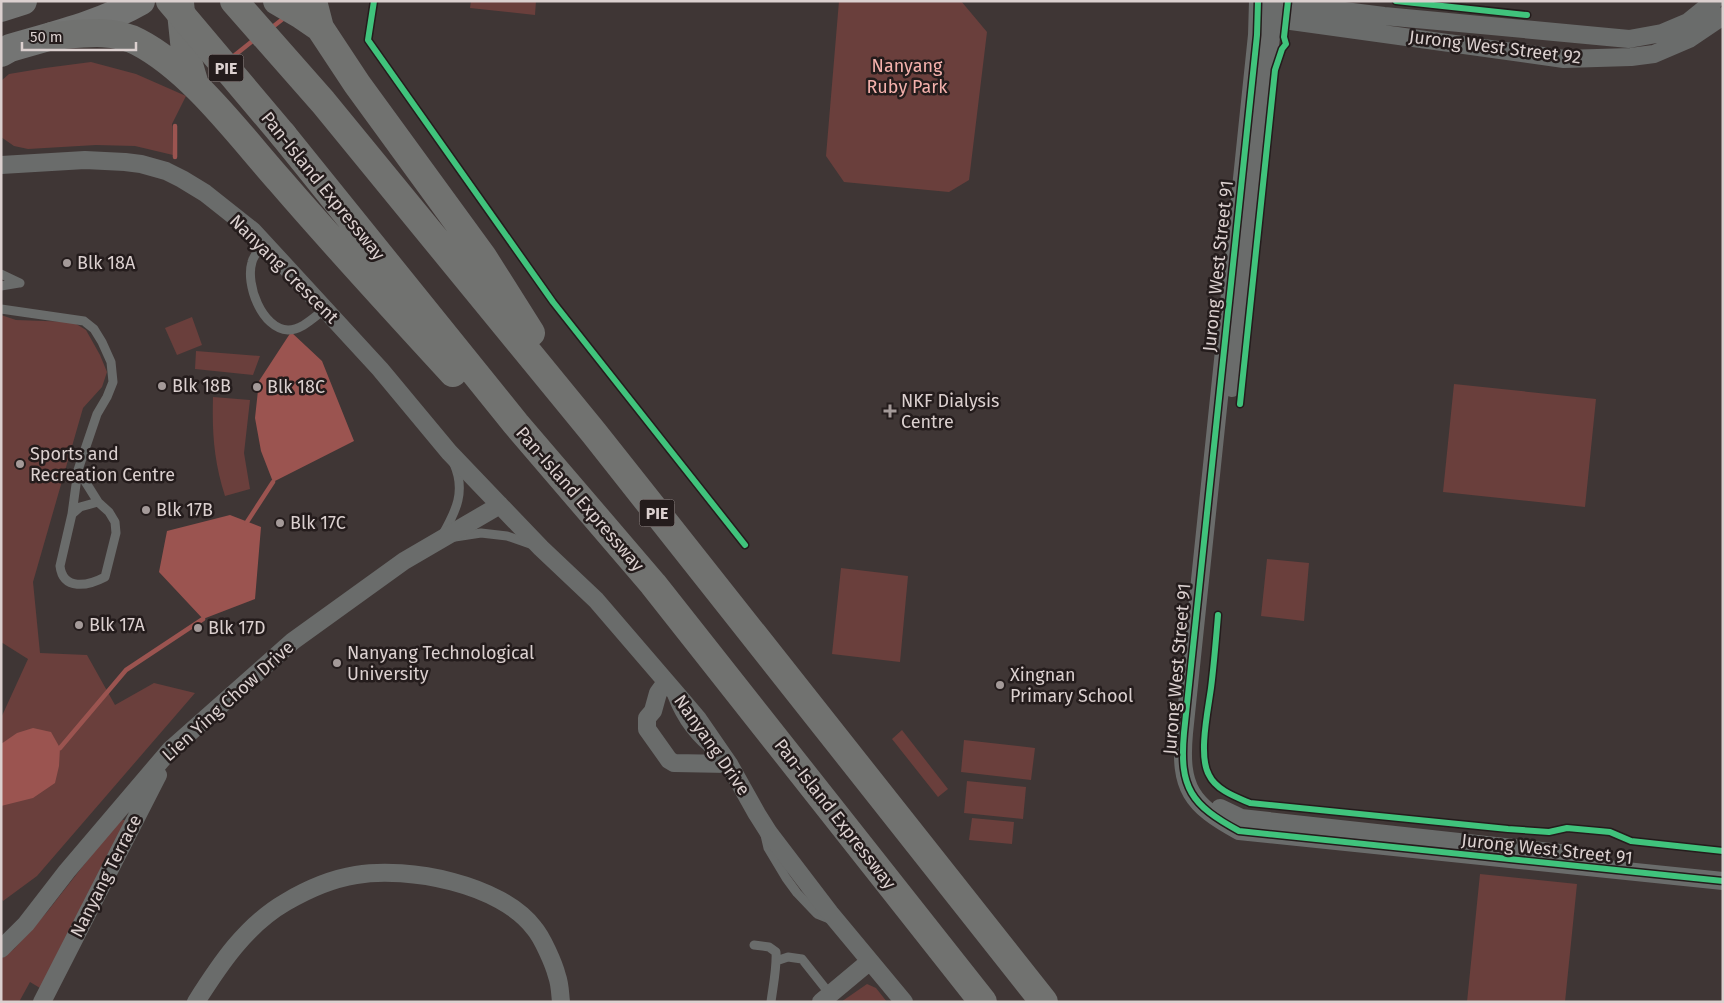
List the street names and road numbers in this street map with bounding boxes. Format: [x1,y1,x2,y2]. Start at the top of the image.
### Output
street label: Jurong West Street 92 [1408,26,1582,68]
road number: PIE [208,54,244,82]
street label: Pan-Island Expressway [256,107,390,265]
street label: Jurong West Street 91 [1198,179,1238,353]
street label: Nanyang Crescent [225,210,343,328]
street label: Pan-Island Expressway [511,422,649,576]
road number: PIE [640,499,674,526]
street label: Jurong West Street 91 [1159,582,1195,756]
street label: Lien Ying Chow Drive [158,636,298,766]
street label: Nanyang Drive [669,690,755,800]
street label: Pan-Island Expressway [769,734,901,894]
street label: Nanyang Terrace [66,811,146,941]
street label: Jurong West Street 91 [1460,829,1634,869]

